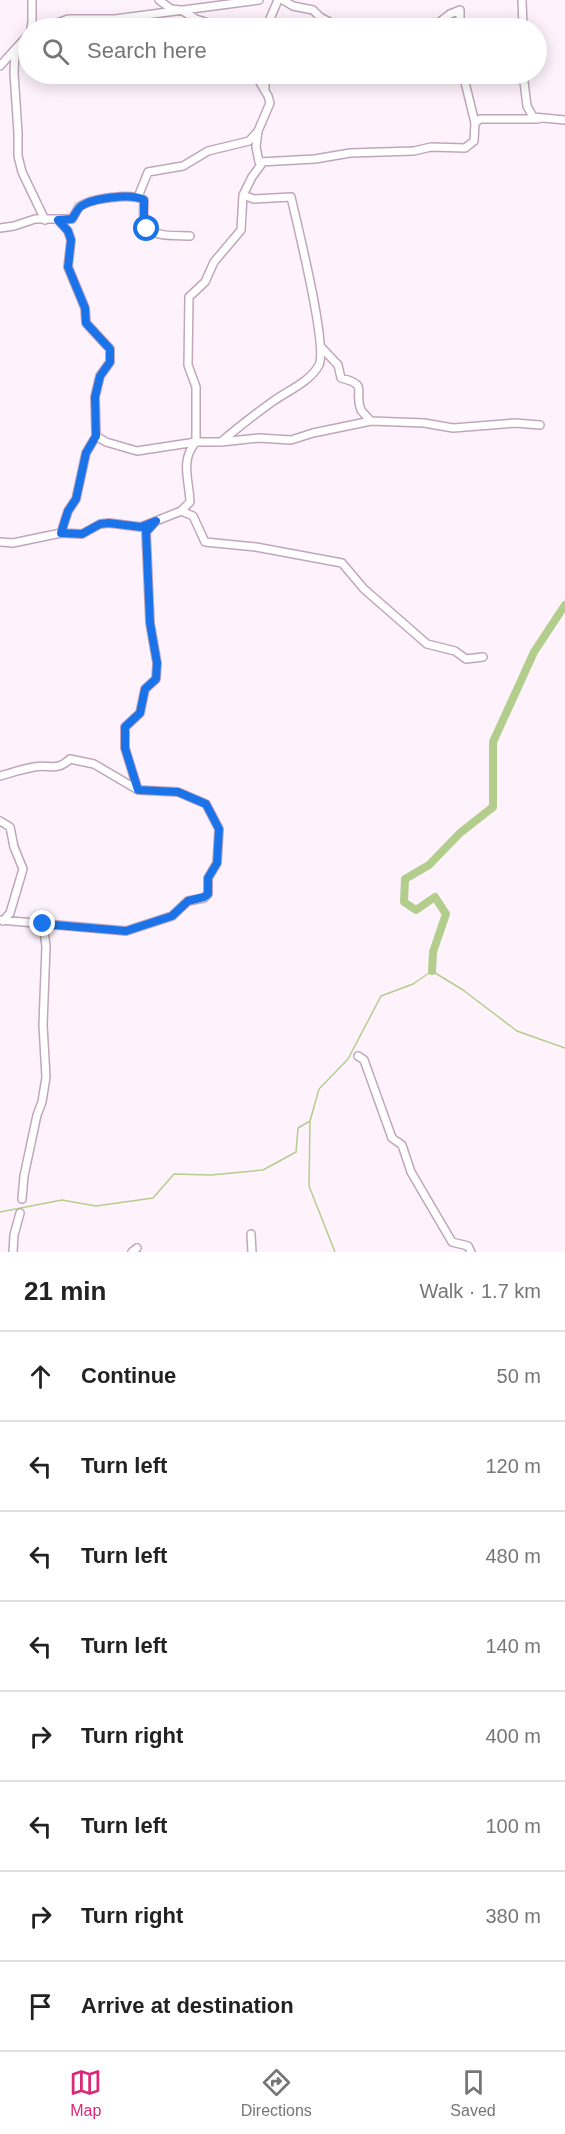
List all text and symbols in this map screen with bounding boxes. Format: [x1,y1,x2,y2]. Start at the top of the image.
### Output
search box [18,18,547,84]
icon: search [39,35,72,68]
text: Search here [87,38,207,63]
route start [133,215,159,241]
route end [29,910,55,936]
text: 21 min [24,1276,106,1306]
text: Walk · 1.7 km [420,1280,541,1302]
icon: ahead [24,1360,57,1393]
text: Continue [81,1363,176,1388]
text: 50 m [497,1365,541,1387]
icon: left [24,1450,57,1483]
text: Turn left [81,1453,167,1478]
text: 120 m [485,1455,541,1477]
icon: left [24,1540,57,1573]
text: Turn left [81,1543,167,1568]
text: 480 m [485,1545,541,1567]
icon: left [24,1630,57,1663]
text: Turn left [81,1633,167,1658]
text: 140 m [485,1635,541,1657]
icon: right [24,1720,57,1753]
text: Turn right [81,1723,183,1748]
text: 400 m [485,1725,541,1747]
icon: left [24,1810,57,1843]
text: Turn left [81,1813,167,1838]
text: 100 m [485,1815,541,1837]
icon: right [24,1900,57,1933]
text: Turn right [81,1903,183,1928]
text: 380 m [485,1905,541,1927]
icon: arrive [24,1990,57,2023]
text: Arrive at destination [81,1993,294,2018]
tab: Map [69,2066,102,2120]
tab: Directions [241,2066,312,2120]
tab: Saved [450,2066,496,2120]

